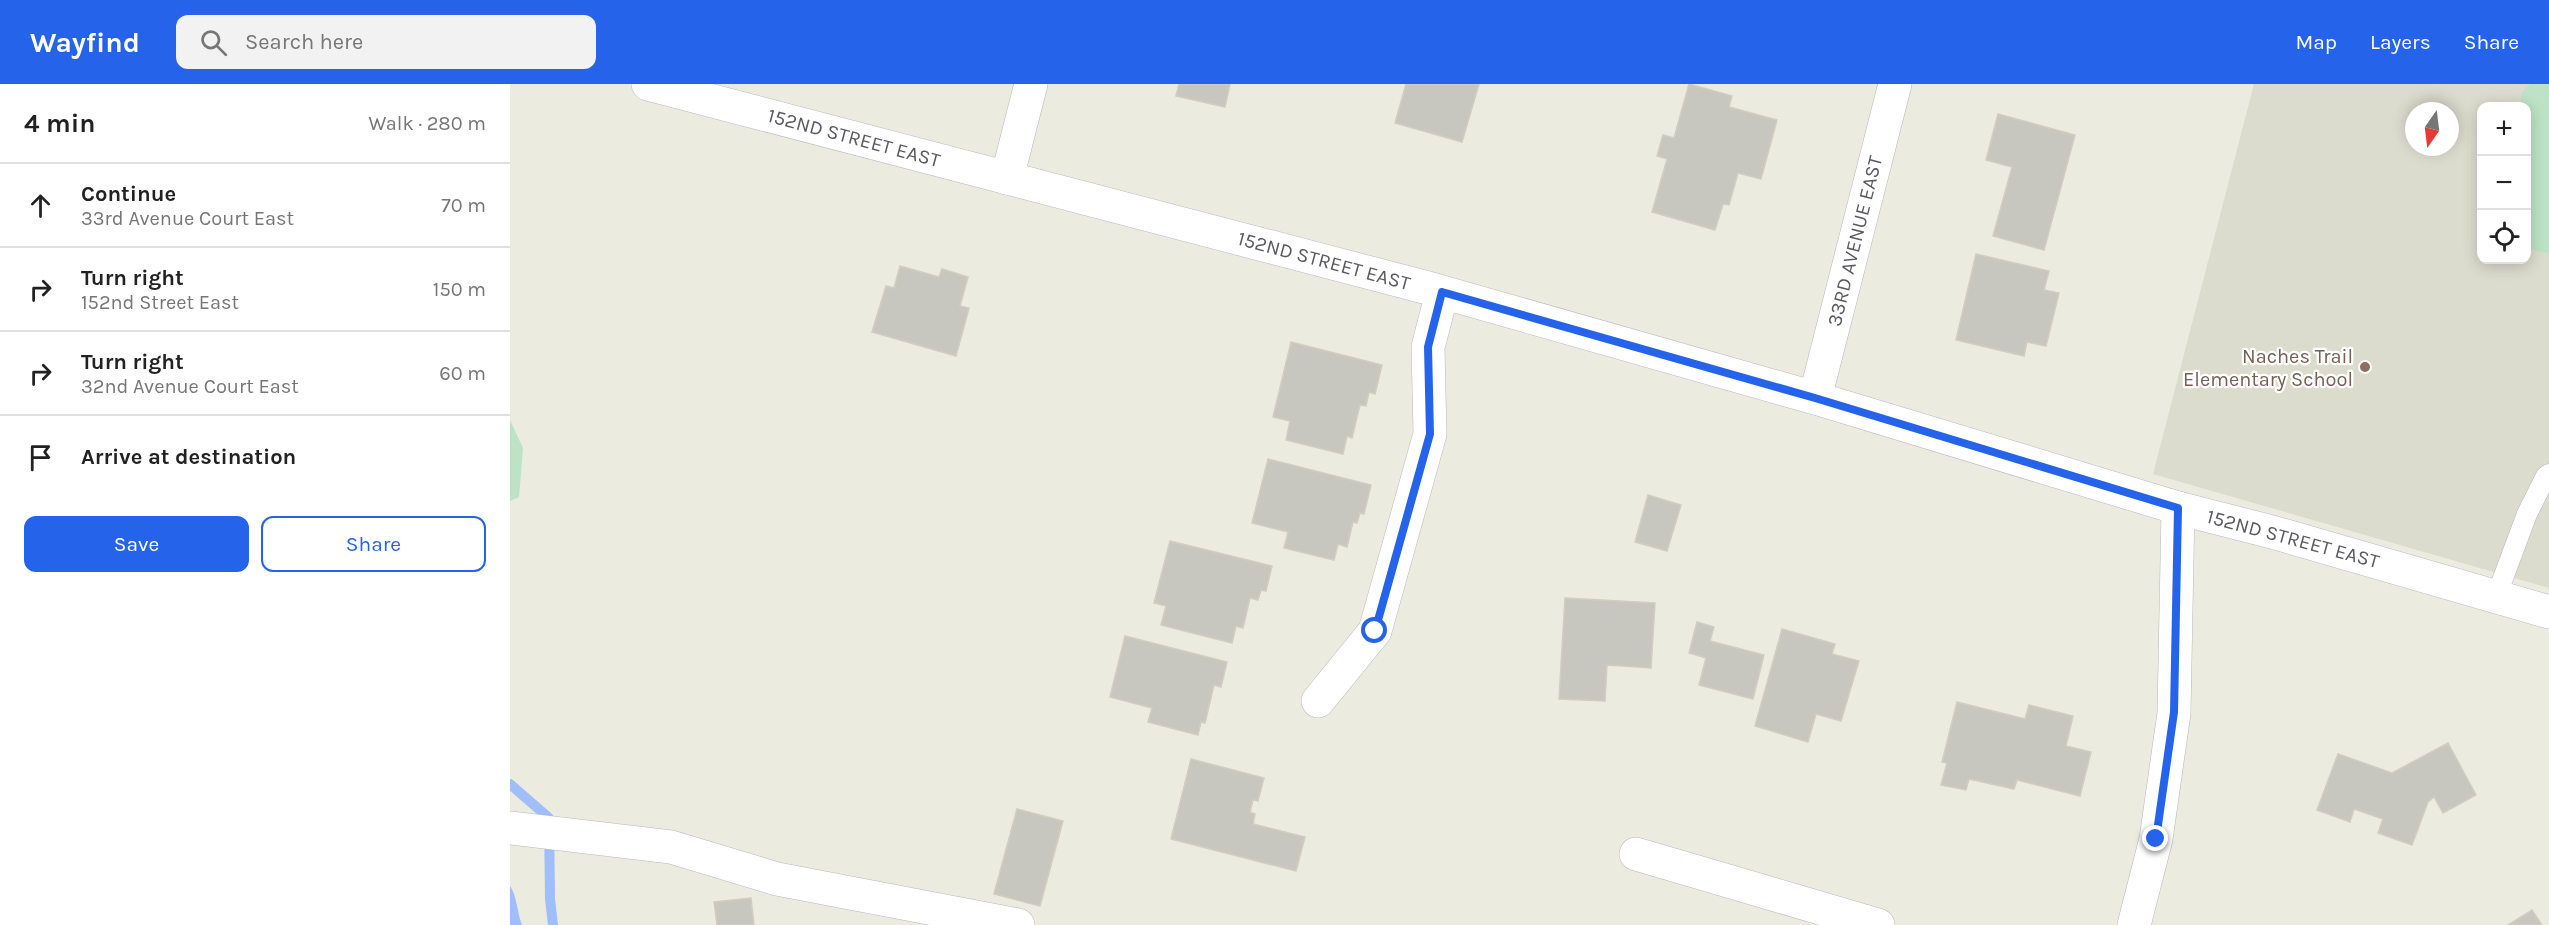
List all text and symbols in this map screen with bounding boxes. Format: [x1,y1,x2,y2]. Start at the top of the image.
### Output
search box [176,15,596,69]
text: Wayfind [30,26,140,59]
icon: search [197,26,230,59]
text: Search here [245,29,363,55]
text: Map [2295,30,2337,54]
text: Layers [2370,30,2431,54]
text: Share [2464,30,2519,54]
north arrow [2405,102,2459,156]
map controls [2477,102,2531,264]
button: + [2477,102,2531,156]
street label: 152ND STREET EAST [765,104,943,172]
text: 4 min [24,108,95,139]
text: Walk · 280 m [369,112,486,135]
street label: 33RD AVENUE EAST [1823,153,1887,329]
button: − [2477,156,2531,210]
text: Continue [81,181,176,207]
icon: ahead [24,189,57,222]
text: 70 m [441,194,486,217]
text: 33rd Avenue Court East [81,207,294,230]
button: locate [2477,210,2531,264]
street label: 152ND STREET EAST [1235,227,1413,295]
text: Turn right [81,265,184,291]
icon: right [24,273,57,306]
text: 150 m [433,278,486,301]
text: 152nd Street East [81,291,239,314]
place label: Naches Trail Elementary School [2183,345,2353,391]
text: Turn right [81,349,184,375]
icon: right [24,357,57,390]
marker: Naches Trail Elementary School [2358,360,2372,374]
text: 60 m [439,362,486,385]
text: 32nd Avenue Court East [81,375,299,398]
icon: arrive [24,441,57,474]
text: Arrive at destination [81,444,296,470]
street label: 152ND STREET EAST [2204,505,2382,573]
button: Save [24,516,249,572]
button: Share [261,516,486,572]
route start [1361,617,1387,643]
route end [2142,825,2168,851]

